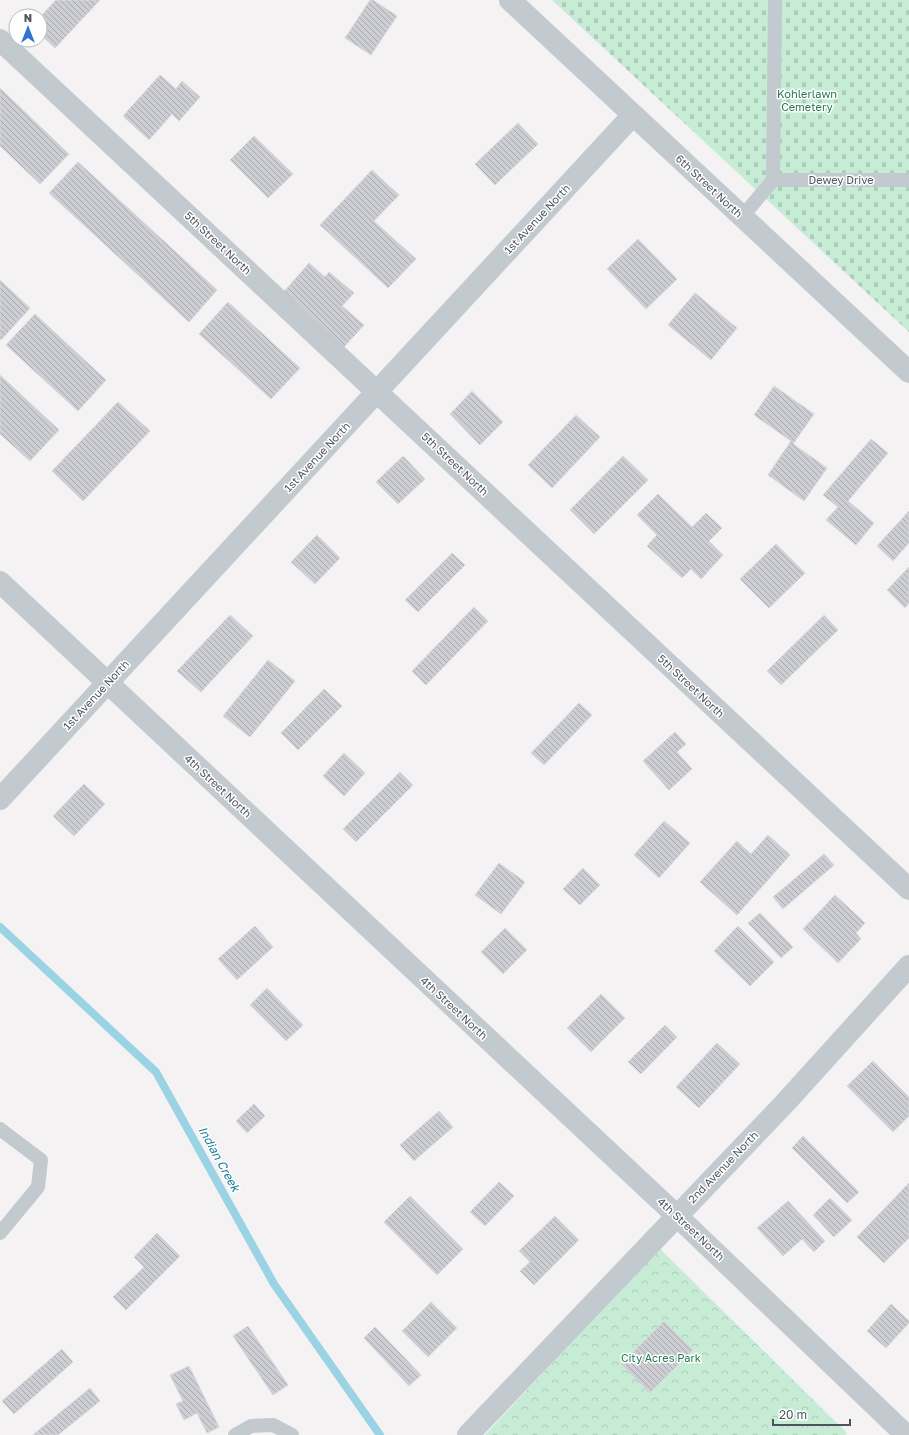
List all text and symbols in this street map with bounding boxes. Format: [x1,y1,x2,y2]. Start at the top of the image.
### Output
north arrow [8,8,48,48]
text: N [24,11,32,24]
park label: Kohlerlawn Cemetery [777,87,837,113]
street label: 6th Street North [673,151,745,220]
street label: Dewey Drive [808,173,874,186]
street label: 1st Avenue North [501,181,572,256]
street label: 5th Street North [182,208,254,277]
street label: 1st Avenue North [281,419,352,494]
street label: 5th Street North [419,429,491,498]
street label: 5th Street North [655,651,727,720]
street label: 1st Avenue North [60,657,131,732]
street label: 4th Street North [182,751,254,820]
street label: 4th Street North [418,973,490,1042]
water label: Indian Creek [195,1123,244,1195]
street label: 2nd Avenue North [685,1128,760,1205]
street label: 4th Street North [655,1194,727,1263]
park label: City Acres Park [621,1351,701,1364]
scale bar [773,1401,850,1427]
text: 20 m [779,1407,807,1422]

